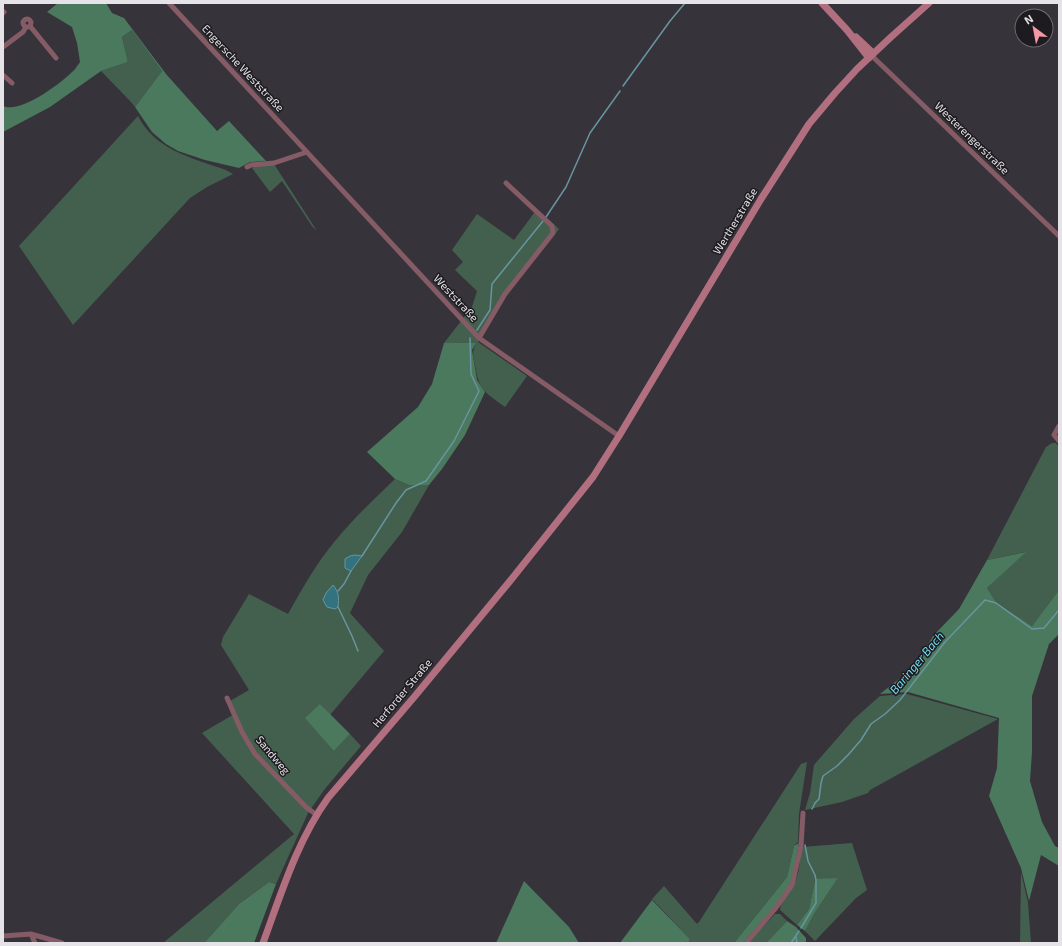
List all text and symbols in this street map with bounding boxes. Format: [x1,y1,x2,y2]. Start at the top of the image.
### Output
north arrow [1014,8,1054,48]
text: N [1022,11,1035,27]
street label: Engersche Weststraße [200,22,287,114]
street label: Westerengerstraße [932,99,1012,177]
street label: Wertherstraße [710,185,760,256]
street label: Weststraße [431,271,481,324]
water label: Baringer Bach [886,628,946,696]
street label: Herforder Straße [369,656,434,730]
street label: Sandweg [254,733,293,776]

